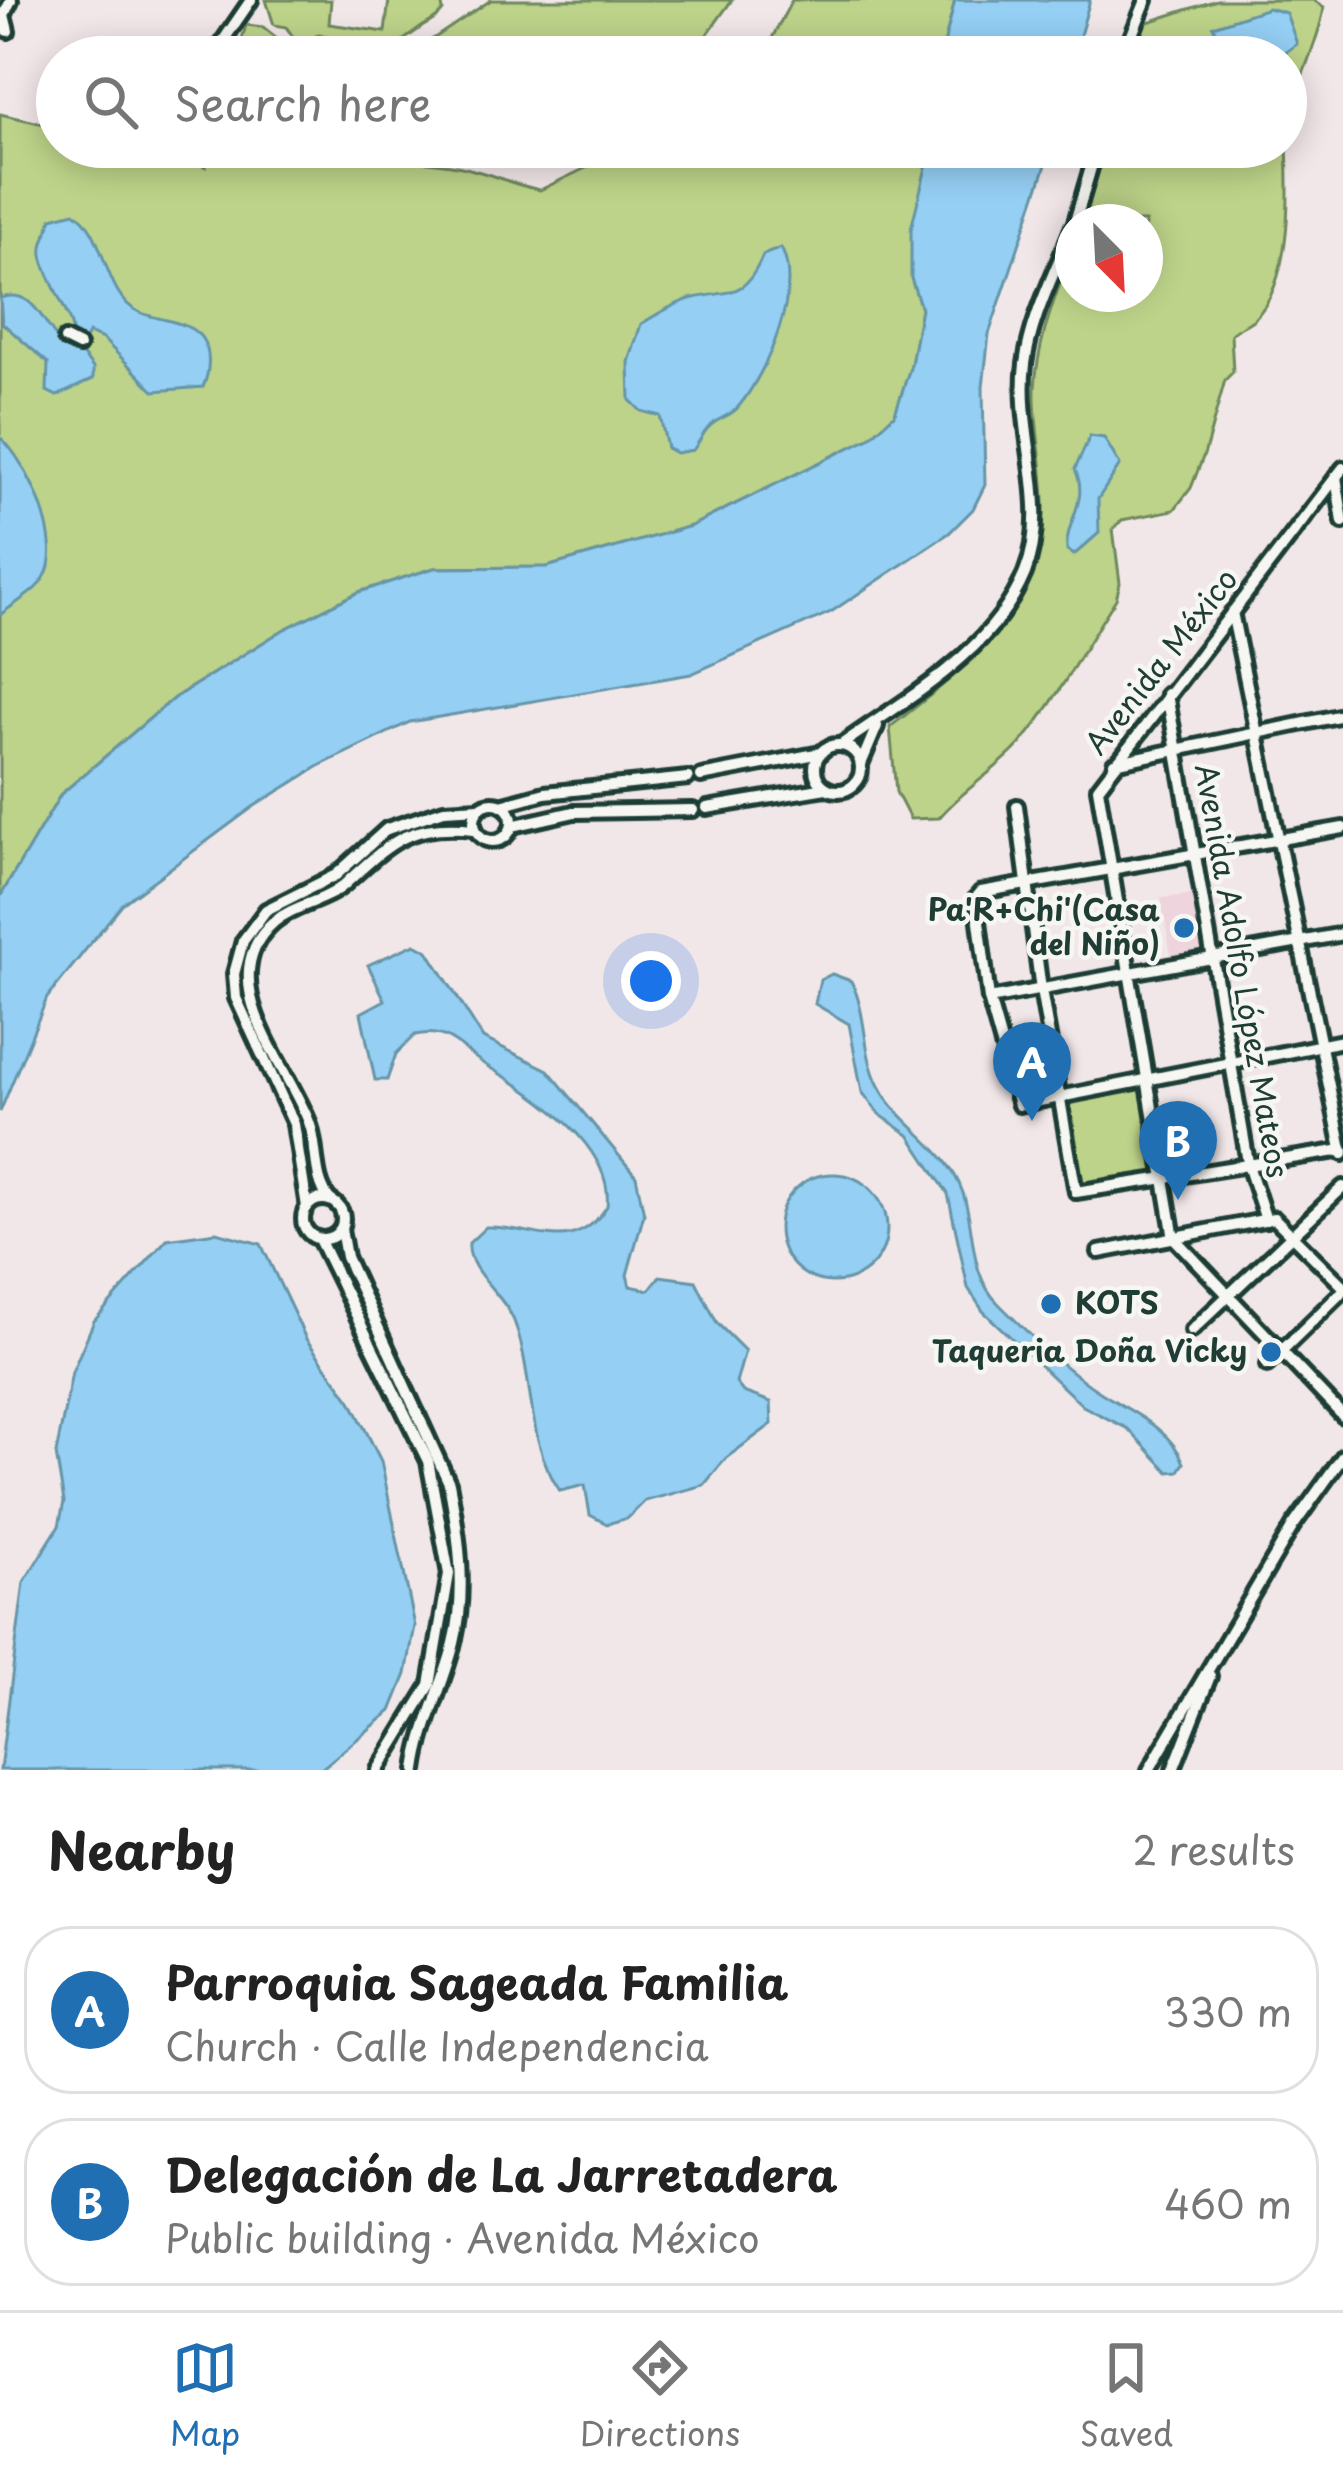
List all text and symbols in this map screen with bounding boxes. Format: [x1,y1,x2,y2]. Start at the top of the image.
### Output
search box [36,36,1307,168]
text: Search here [174,68,431,136]
icon: search [78,69,144,135]
north arrow [1055,204,1163,312]
street label: Avenida México [1073,558,1247,763]
street label: Avenida Adolfo López Mateos [1185,760,1302,1181]
place label: Pa'R+Chi'(Casa del Niño) [928,886,1160,965]
marker: Pa'R+Chi'(Casa del Niño) [1171,915,1197,941]
your location [621,951,681,1011]
pin: A [993,1022,1071,1121]
pin: B [1139,1101,1217,1200]
place label: KOTS [1075,1279,1159,1324]
marker: KOTS [1038,1291,1064,1317]
place label: Taqueria Doña Vicky [932,1327,1247,1372]
marker: Taqueria Doña Vicky [1258,1339,1284,1365]
text: Nearby [48,1810,235,1887]
text: 2 results [1133,1819,1295,1878]
text: Parroquia Sageada Familia [165,1947,788,2015]
text: A [75,1981,105,2040]
text: 330 m [1164,1981,1292,2040]
text: Church · Calle Independencia [165,2015,709,2074]
text: Delegación de La Jarretadera [165,2139,838,2207]
text: B [77,2173,103,2232]
text: 460 m [1164,2173,1292,2232]
text: Public building · Avenida México [165,2207,760,2266]
tab: Map [170,2335,240,2457]
tab: Directions [580,2335,740,2457]
tab: Saved [1080,2335,1173,2457]

